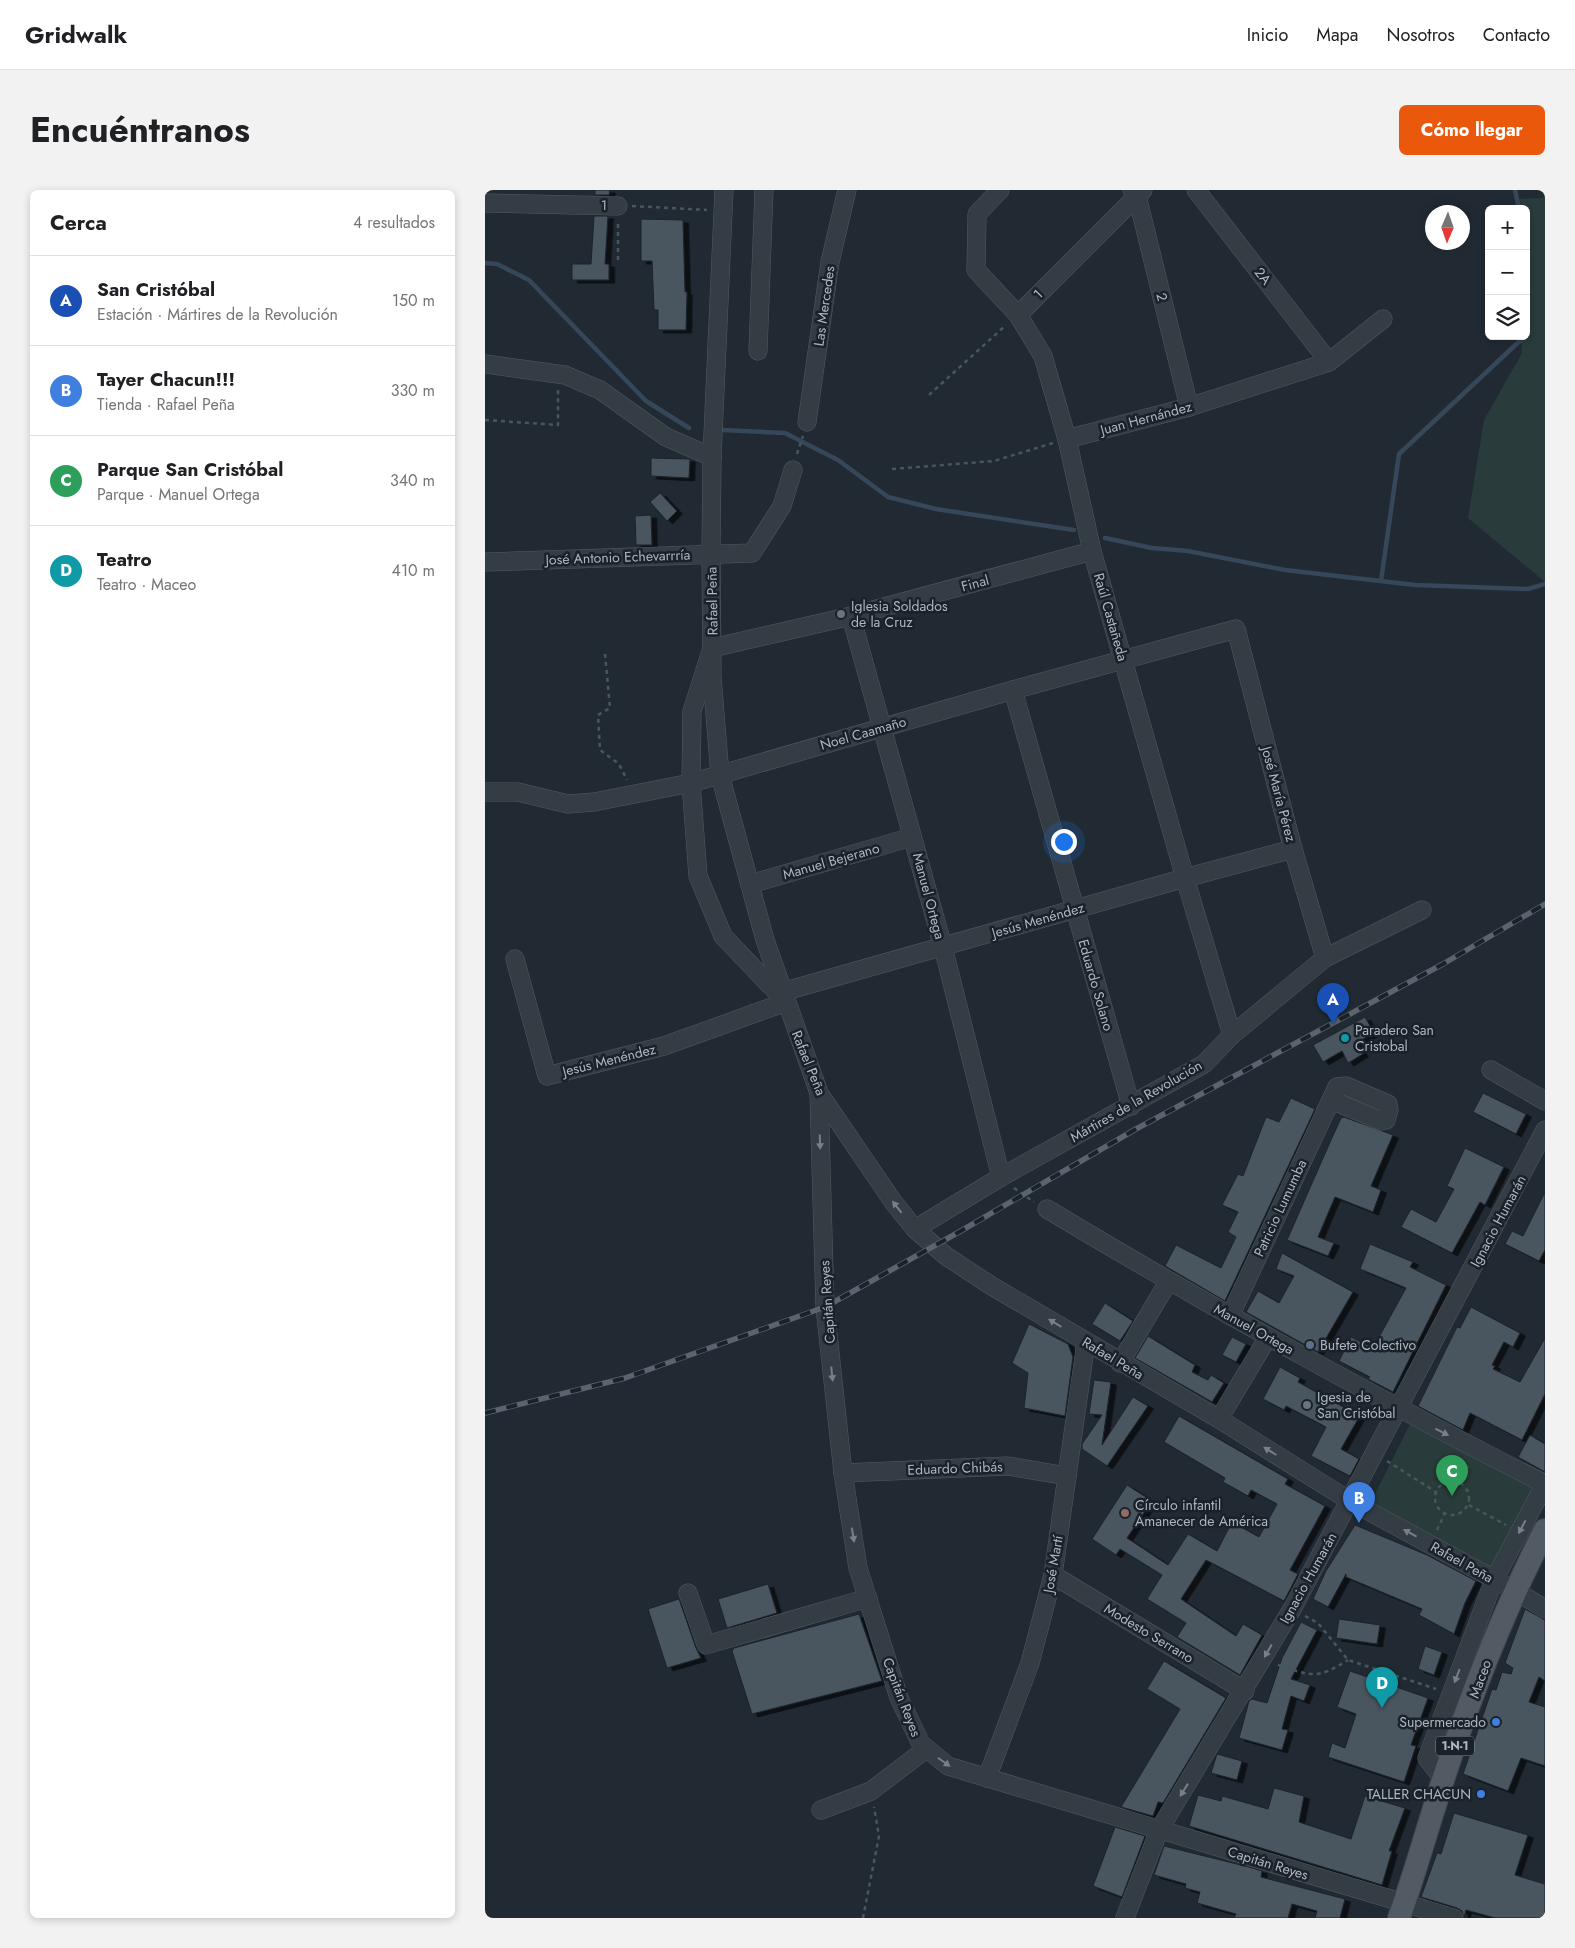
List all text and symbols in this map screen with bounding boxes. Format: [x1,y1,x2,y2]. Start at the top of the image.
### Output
text: Gridwalk [25,17,127,52]
text: Inicio [1247,22,1288,48]
text: Mapa [1316,22,1358,48]
text: Nosotros [1386,22,1455,48]
text: Contacto [1483,22,1550,48]
text: Encuéntranos [30,105,250,155]
button: Cómo llegar [1399,105,1545,155]
street label: 1 [601,195,607,215]
north arrow [1425,205,1470,250]
map controls [1485,205,1530,340]
button: + [1485,205,1530,250]
text: Cerca [50,208,107,238]
text: 4 resultados [353,211,435,234]
button: − [1485,250,1530,295]
street label: 2A [1250,263,1277,290]
street label: Las Mercedes [808,264,840,347]
text: San Cristóbal [97,276,215,303]
street label: 1 [1029,285,1047,303]
text: A [60,289,72,312]
text: 150 m [392,289,435,312]
street label: 2 [1151,291,1173,303]
button: layers [1485,295,1530,340]
text: Estación · Mártires de la Revolución [97,303,338,326]
text: Tayer Chacun!!! [97,366,235,393]
text: B [61,379,71,402]
text: 330 m [391,379,435,402]
text: Tienda · Rafael Peña [97,393,235,416]
street label: Juan Hernández [1096,396,1194,440]
text: Parque San Cristóbal [97,456,283,483]
text: C [60,469,72,492]
text: 340 m [390,469,435,492]
text: Parque · Manuel Ortega [97,483,260,506]
street label: José Antonio Echevarrría [543,544,691,570]
text: Teatro [97,546,152,573]
text: D [60,559,72,582]
text: 410 m [392,559,435,582]
street label: Rafael Peña [701,567,723,635]
street label: Final [959,570,991,596]
street label: Raúl Castañeda [1089,571,1133,663]
text: Teatro · Maceo [97,573,196,596]
place label: Iglesia Soldados de la Cruz [851,596,948,632]
marker: Iglesia Soldados de la Cruz [835,608,847,620]
street label: Noel Caamaño [818,711,909,755]
street label: José María Pérez [1256,742,1301,844]
your location [1051,829,1077,855]
street label: Manuel Bejerano [780,838,882,884]
street label: Manuel Ortega [908,851,950,941]
street label: Jesús Menéndez [988,897,1087,943]
street label: Eduardo Solano [1073,937,1119,1034]
pin: A [1317,983,1349,1024]
place label: Paradero San Cristobal [1355,1020,1434,1056]
street label: Rafael Peña [787,1027,831,1099]
marker: Paradero San Cristobal [1339,1032,1351,1044]
street label: Jesús Menéndez [558,1039,658,1082]
street label: Mártires de la Revolución [1066,1055,1206,1147]
one-way arrow [816,1134,824,1150]
street label: Patricio Lumumba [1249,1156,1311,1260]
street label: Ignacio Humarán [1465,1171,1531,1271]
one-way arrow [892,1200,902,1214]
street label: Capitán Reyes [814,1259,840,1344]
street label: Manuel Ortega [1210,1299,1298,1359]
one-way arrow [1048,1319,1061,1328]
street label: Rafael Peña [1078,1332,1148,1384]
place label: Bufete Colectivo [1320,1335,1416,1355]
marker: Bufete Colectivo [1304,1339,1316,1351]
one-way arrow [829,1366,837,1382]
place label: Igesia de San Cristóbal [1317,1387,1396,1423]
marker: Igesia de San Cristóbal [1301,1399,1313,1411]
one-way arrow [1435,1428,1449,1436]
one-way arrow [1263,1446,1276,1455]
pin: C [1436,1455,1468,1496]
street label: Eduardo Chibás [907,1456,1003,1480]
pin: B [1343,1482,1375,1523]
place label: Círculo infantil Amanecer de América [1135,1495,1268,1531]
marker: Círculo infantil Amanecer de América [1119,1507,1131,1519]
one-way arrow [1518,1520,1526,1535]
one-way arrow [849,1527,857,1543]
street label: Ignacio Humarán [1275,1529,1341,1627]
one-way arrow [1403,1529,1416,1538]
street label: José Martí [1038,1532,1068,1596]
street label: Rafael Peña [1427,1537,1497,1587]
street label: Modesto Serrano [1100,1598,1198,1668]
one-way arrow [1263,1644,1272,1657]
street label: Capitán Reyes [878,1655,926,1740]
street label: Maceo [1464,1657,1496,1701]
pin: D [1366,1667,1398,1708]
one-way arrow [1453,1669,1461,1684]
place label: Supermercado [1399,1712,1486,1732]
marker: Supermercado [1490,1716,1502,1728]
road number: 1-N-1 [1436,1736,1474,1755]
one-way arrow [937,1757,951,1767]
one-way arrow [1179,1783,1188,1796]
place label: TALLER CHACUN [1367,1784,1471,1804]
marker: TALLER CHACUN [1475,1788,1487,1800]
street label: Capitán Reyes [1225,1841,1311,1885]

